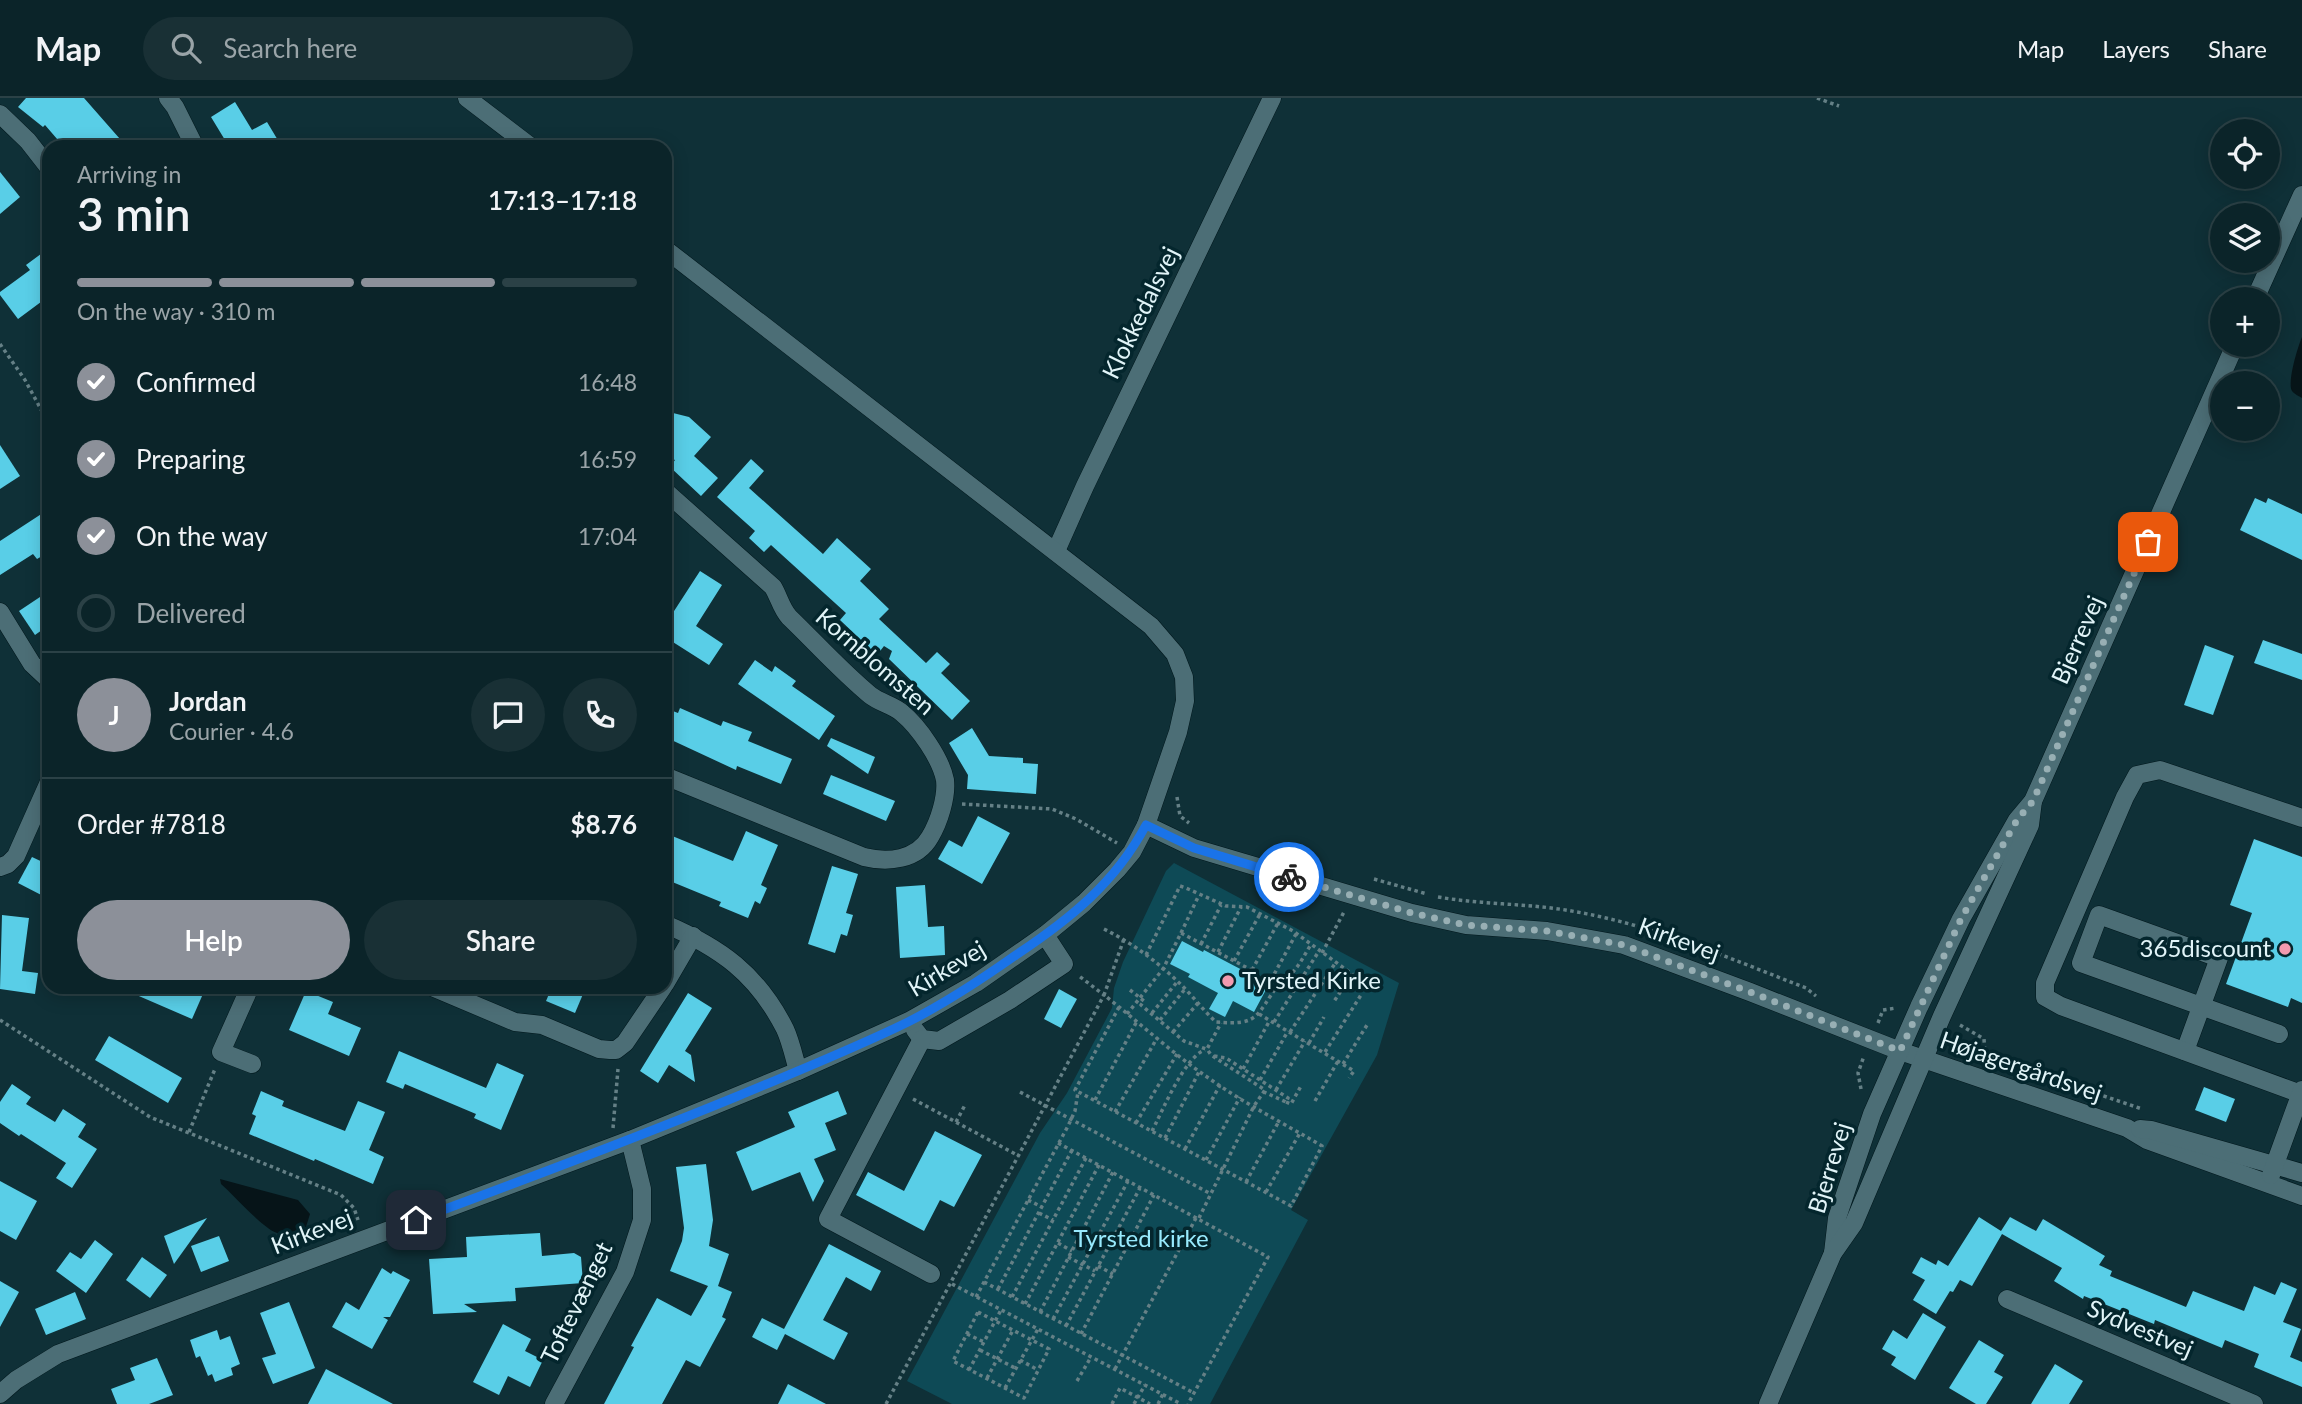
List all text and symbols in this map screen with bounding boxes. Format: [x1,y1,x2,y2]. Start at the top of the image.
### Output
search box [143,17,633,80]
text: Map [35,28,101,68]
icon: search [167,29,205,67]
text: Search here [223,32,357,64]
text: Map [2017,34,2064,63]
text: Layers [2102,34,2170,63]
text: Share [2208,34,2267,63]
map controls [2210,119,2280,441]
button: locate [2210,119,2280,189]
text: Arriving in [77,160,181,188]
text: 17:13–17:18 [488,184,637,216]
text: 3 min [77,186,191,241]
button: layers [2210,203,2280,273]
street label: Klokkedalsvej [1095,242,1184,383]
button: + [2210,287,2280,357]
text: On the way · 310 m [77,297,276,325]
icon: check [77,363,115,401]
text: Confirmed [136,366,256,398]
text: 16:48 [578,368,637,396]
button: − [2210,371,2280,441]
icon: check [77,440,115,478]
text: Preparing [136,443,245,475]
text: 16:59 [578,445,637,473]
pin [2118,512,2178,572]
icon: check [77,517,115,555]
text: On the way [136,520,268,552]
text: 17:04 [578,522,637,550]
icon: bag [2129,523,2167,561]
street label: Bjerrevej [2044,591,2109,688]
text: Delivered [136,597,246,629]
street label: Kornblomsten [811,601,941,720]
button: chat [471,678,545,752]
button: phone [563,678,637,752]
text: Jordan [169,685,247,717]
text: J [108,699,120,731]
text: Courier · 4.6 [169,717,294,745]
text: Order #7818 [77,808,226,840]
text: $8.76 [571,808,637,840]
courier [1254,842,1324,912]
icon: bike [1270,858,1308,896]
button: Help [77,900,350,980]
button: Share [364,900,637,980]
street label: Kirkevej [1635,910,1724,967]
street label: Kirkevej [902,933,990,1002]
place label: 365discount [2140,933,2271,962]
marker: 365discount [2277,941,2293,957]
place label: Tyrsted Kirke [1242,965,1381,994]
marker: Tyrsted Kirke [1220,973,1236,989]
street label: Højagergårdsvej [1937,1024,2106,1107]
street label: Bjerrevej [1801,1119,1856,1217]
pin [386,1190,446,1250]
icon: home [397,1201,435,1239]
street label: Kirkevej [267,1202,356,1259]
park label: Tyrsted kirke [1073,1223,1209,1252]
street label: Toftevænget [534,1236,618,1368]
street label: Sydvestvej [2083,1292,2198,1363]

